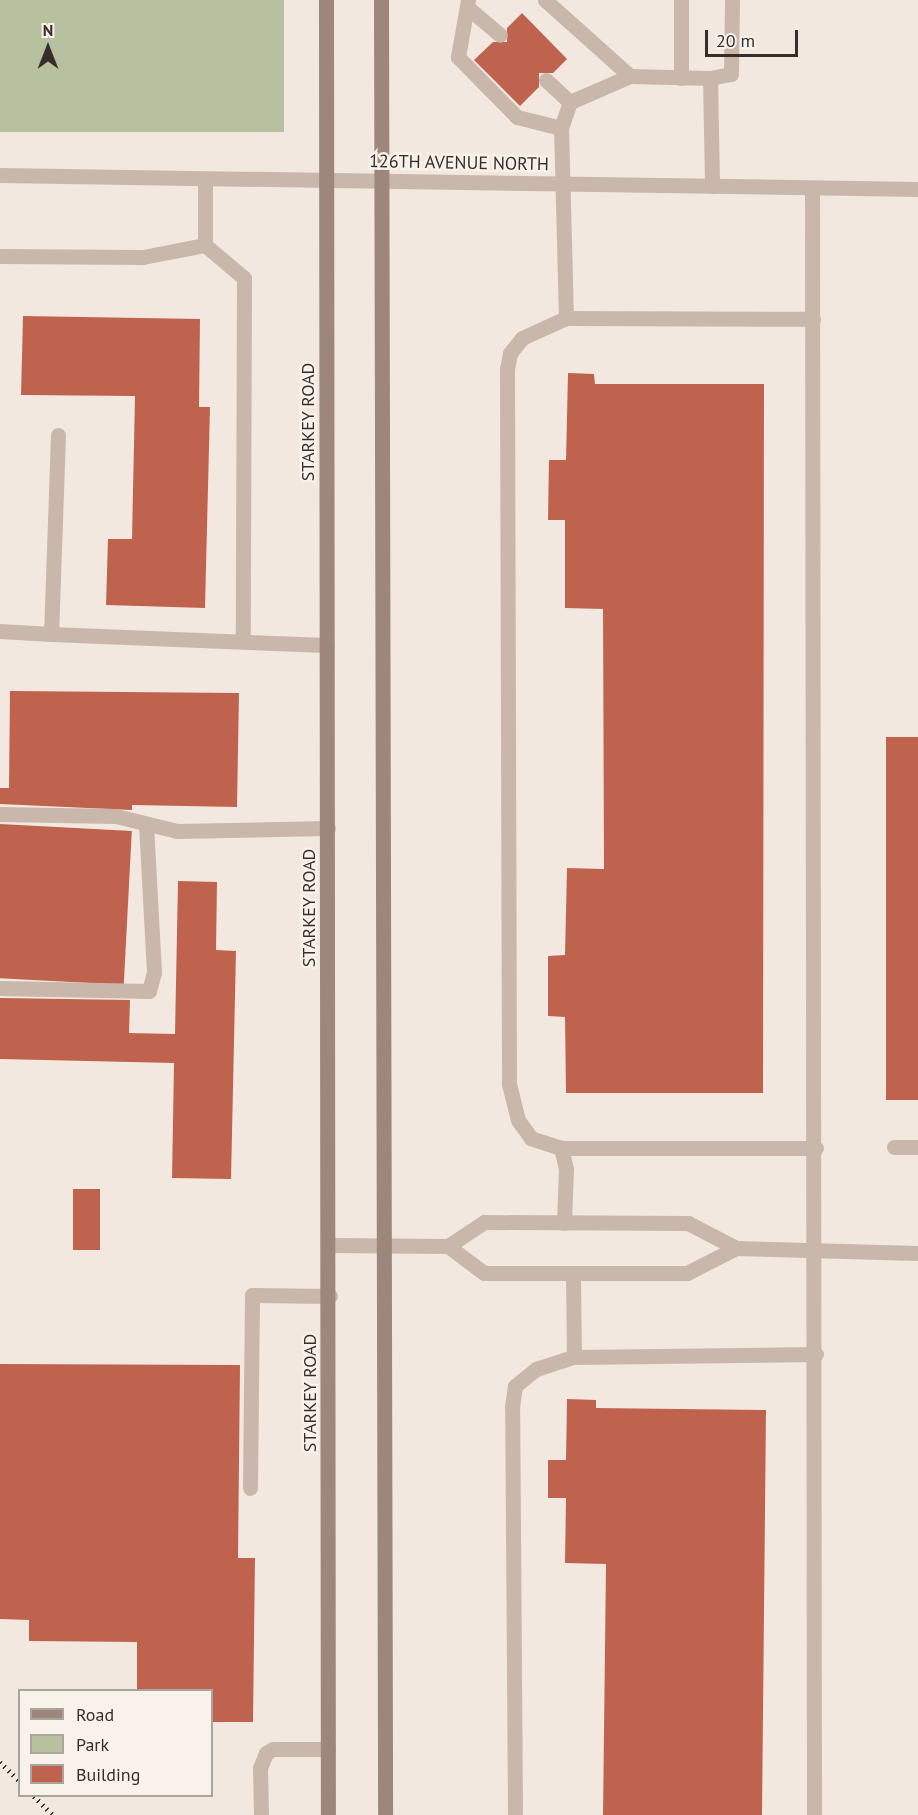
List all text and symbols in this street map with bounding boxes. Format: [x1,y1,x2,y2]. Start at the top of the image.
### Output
north arrow [18,18,78,78]
scale bar [708,18,801,56]
text: N [43,20,53,40]
text: 20 m [716,29,755,52]
street label: 126TH AVENUE NORTH [369,151,549,175]
street label: STARKEY ROAD [297,362,319,482]
street label: STARKEY ROAD [298,848,320,968]
street label: STARKEY ROAD [299,1333,321,1453]
legend [18,1689,213,1797]
text: Road [76,1703,114,1726]
text: Park [76,1733,109,1756]
text: Building [76,1763,140,1786]

